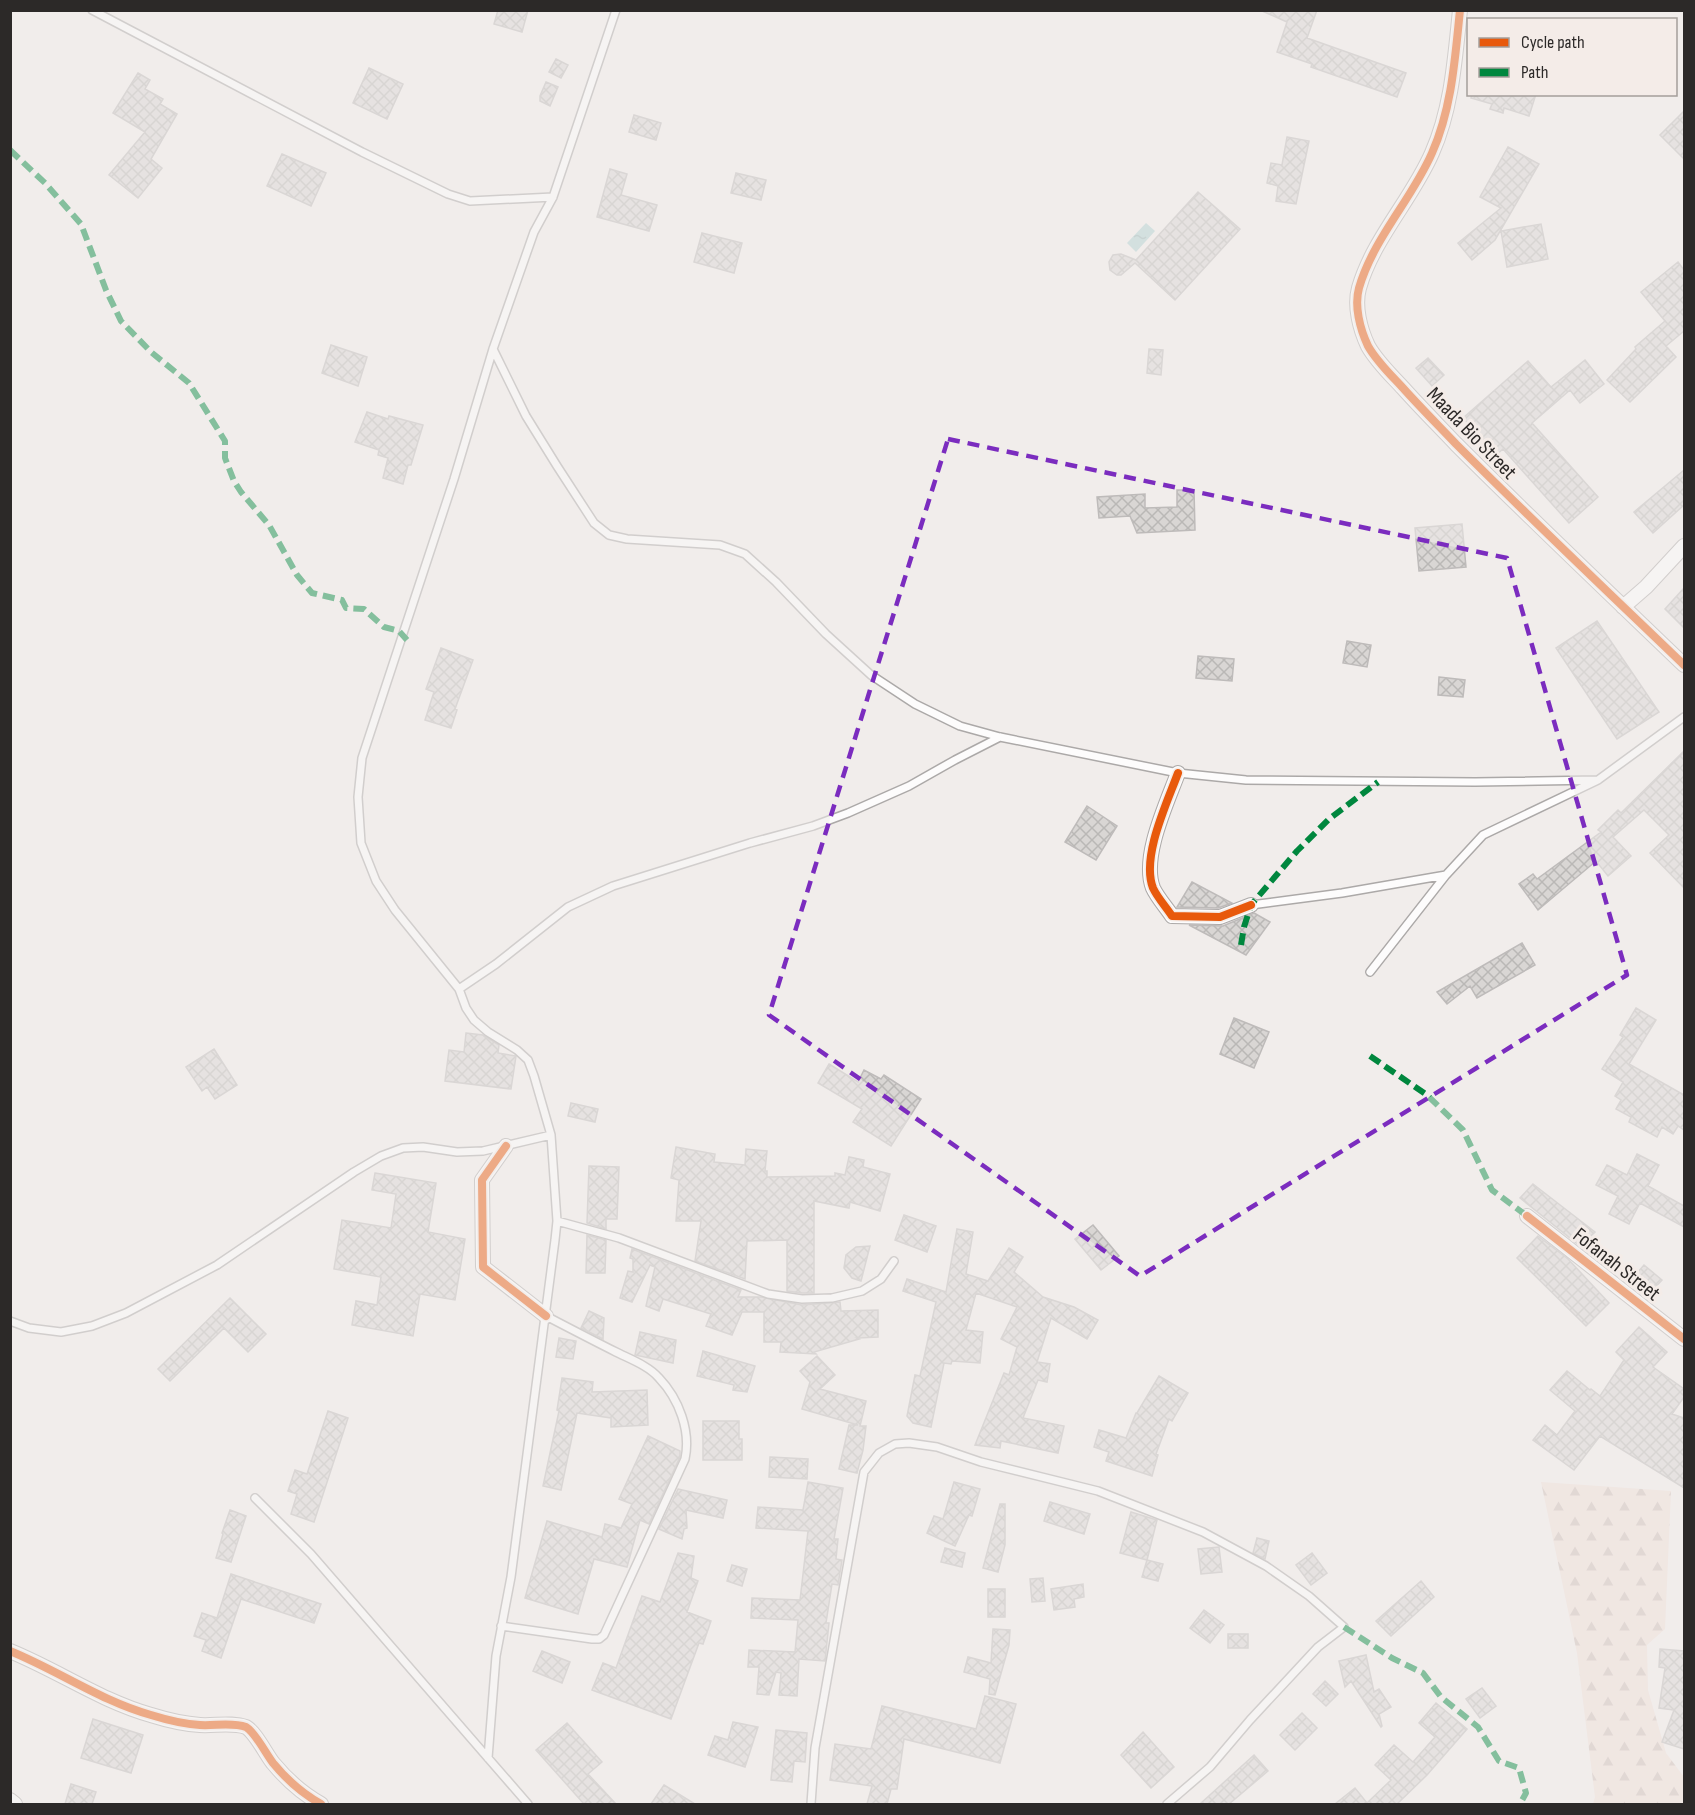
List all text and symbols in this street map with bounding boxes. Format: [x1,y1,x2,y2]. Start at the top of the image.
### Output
legend [1467,18,1677,96]
text: Cycle path [1521,32,1585,53]
text: Path [1521,62,1549,83]
street label: Maada Bio Street [1422,382,1522,485]
street label: Fofanah Street [1568,1223,1665,1306]

